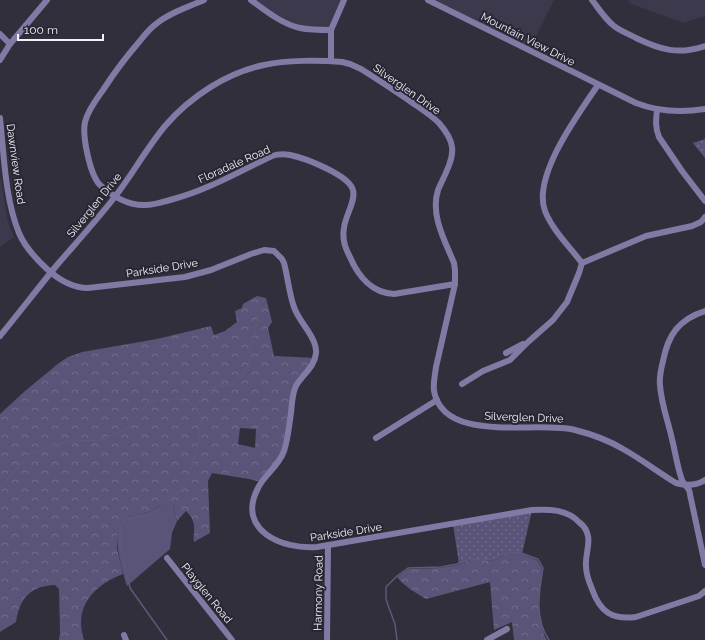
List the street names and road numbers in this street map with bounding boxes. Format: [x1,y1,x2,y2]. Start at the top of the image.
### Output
street label: Mountain View Drive [479,10,577,69]
street label: Silverglen Drive [370,61,443,118]
street label: Dawnview Road [3,123,28,205]
street label: Floradale Road [196,143,272,186]
street label: Silverglen Drive [64,170,125,240]
street label: Parkside Drive [125,256,199,281]
street label: Silverglen Drive [484,410,564,425]
street label: Parkside Drive [309,520,383,545]
street label: Harmony Road [311,555,326,631]
street label: Playglen Road [179,561,235,626]

